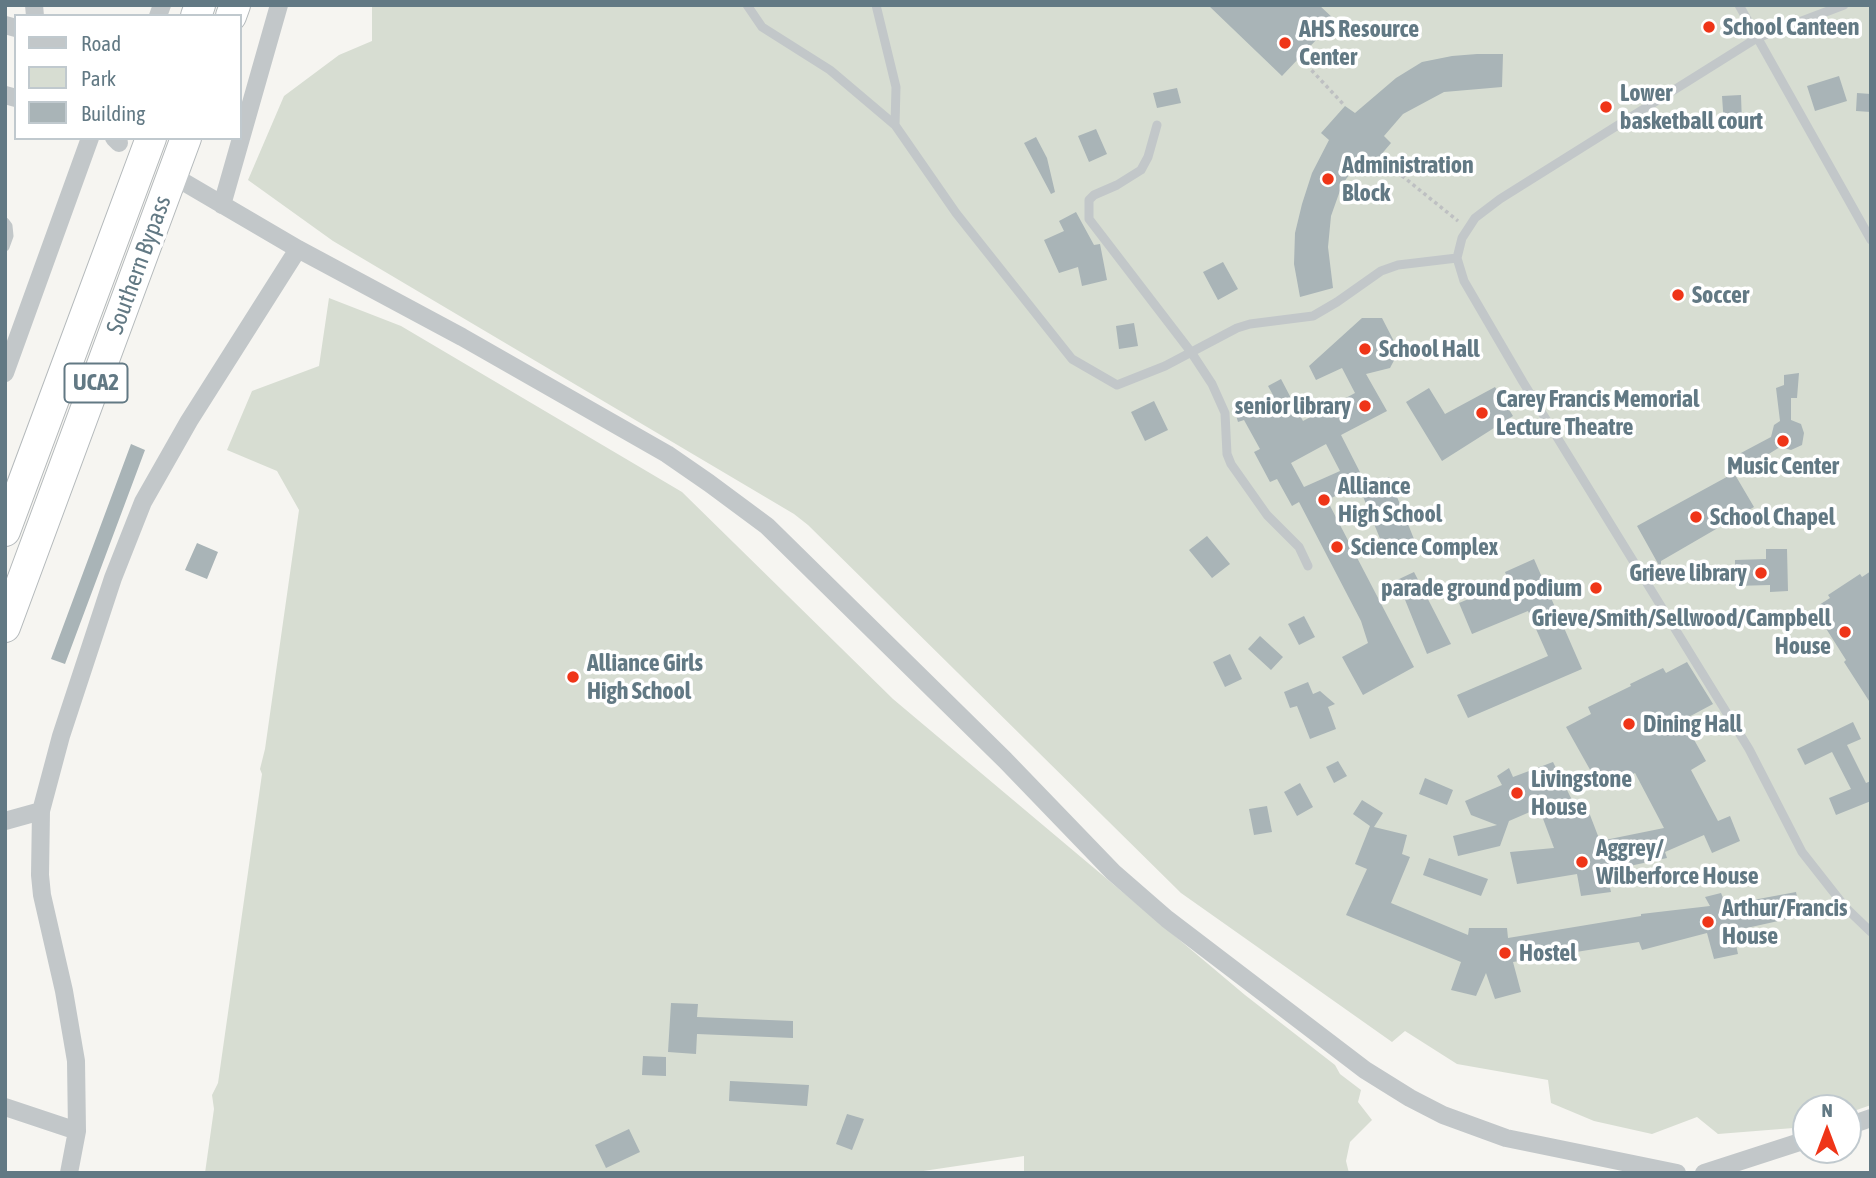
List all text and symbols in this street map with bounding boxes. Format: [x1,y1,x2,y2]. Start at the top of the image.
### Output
place label: School Canteen [1723,13,1859,41]
legend [14,14,242,140]
place label: AHS Resource Center [1299,15,1419,71]
marker: School Canteen [1701,19,1717,35]
text: Road [81,31,121,55]
marker: AHS Resource Center [1277,35,1293,51]
text: Park [81,66,116,90]
place label: Lower basketball court [1620,79,1763,135]
marker: Lower basketball court [1598,99,1614,115]
text: Building [81,101,145,125]
place label: Administration Block [1342,151,1474,207]
marker: Administration Block [1320,171,1336,187]
street label: Southern Bypass [101,192,177,338]
place label: Soccer [1692,281,1749,309]
marker: Soccer [1670,287,1686,303]
place label: School Hall [1379,335,1480,363]
marker: School Hall [1357,341,1373,357]
road number: UCA2 [64,364,128,402]
place label: Carey Francis Memorial Lecture Theatre [1496,385,1699,441]
place label: senior library [1235,392,1351,420]
marker: senior library [1357,398,1373,414]
marker: Carey Francis Memorial Lecture Theatre [1474,405,1490,421]
marker: Music Center [1775,433,1791,449]
place label: Music Center [1727,452,1839,480]
place label: Alliance High School [1338,472,1442,528]
marker: Alliance High School [1316,492,1332,508]
place label: School Chapel [1710,503,1835,531]
marker: School Chapel [1688,509,1704,525]
place label: Science Complex [1351,533,1498,561]
marker: Science Complex [1329,539,1345,555]
place label: Grieve library [1629,559,1747,587]
marker: Grieve library [1753,565,1769,581]
place label: parade ground podium [1381,574,1582,602]
marker: parade ground podium [1588,580,1604,596]
place label: Grieve/Smith/Sellwood/Campbell House [1532,604,1831,660]
marker: Grieve/Smith/Sellwood/Campbell House [1837,624,1853,640]
place label: Alliance Girls High School [587,649,703,705]
marker: Alliance Girls High School [565,669,581,685]
place label: Dining Hall [1643,710,1742,738]
marker: Dining Hall [1621,716,1637,732]
place label: Livingstone House [1531,765,1632,821]
marker: Livingstone House [1509,785,1525,801]
place label: Aggrey/ Wilberforce House [1596,834,1759,890]
marker: Aggrey/ Wilberforce House [1574,854,1590,870]
place label: Arthur/Francis House [1722,894,1847,950]
marker: Arthur/Francis House [1700,914,1716,930]
place label: Hostel [1519,939,1577,967]
marker: Hostel [1497,945,1513,961]
north arrow [1792,1094,1862,1164]
text: N [1821,1099,1833,1121]

